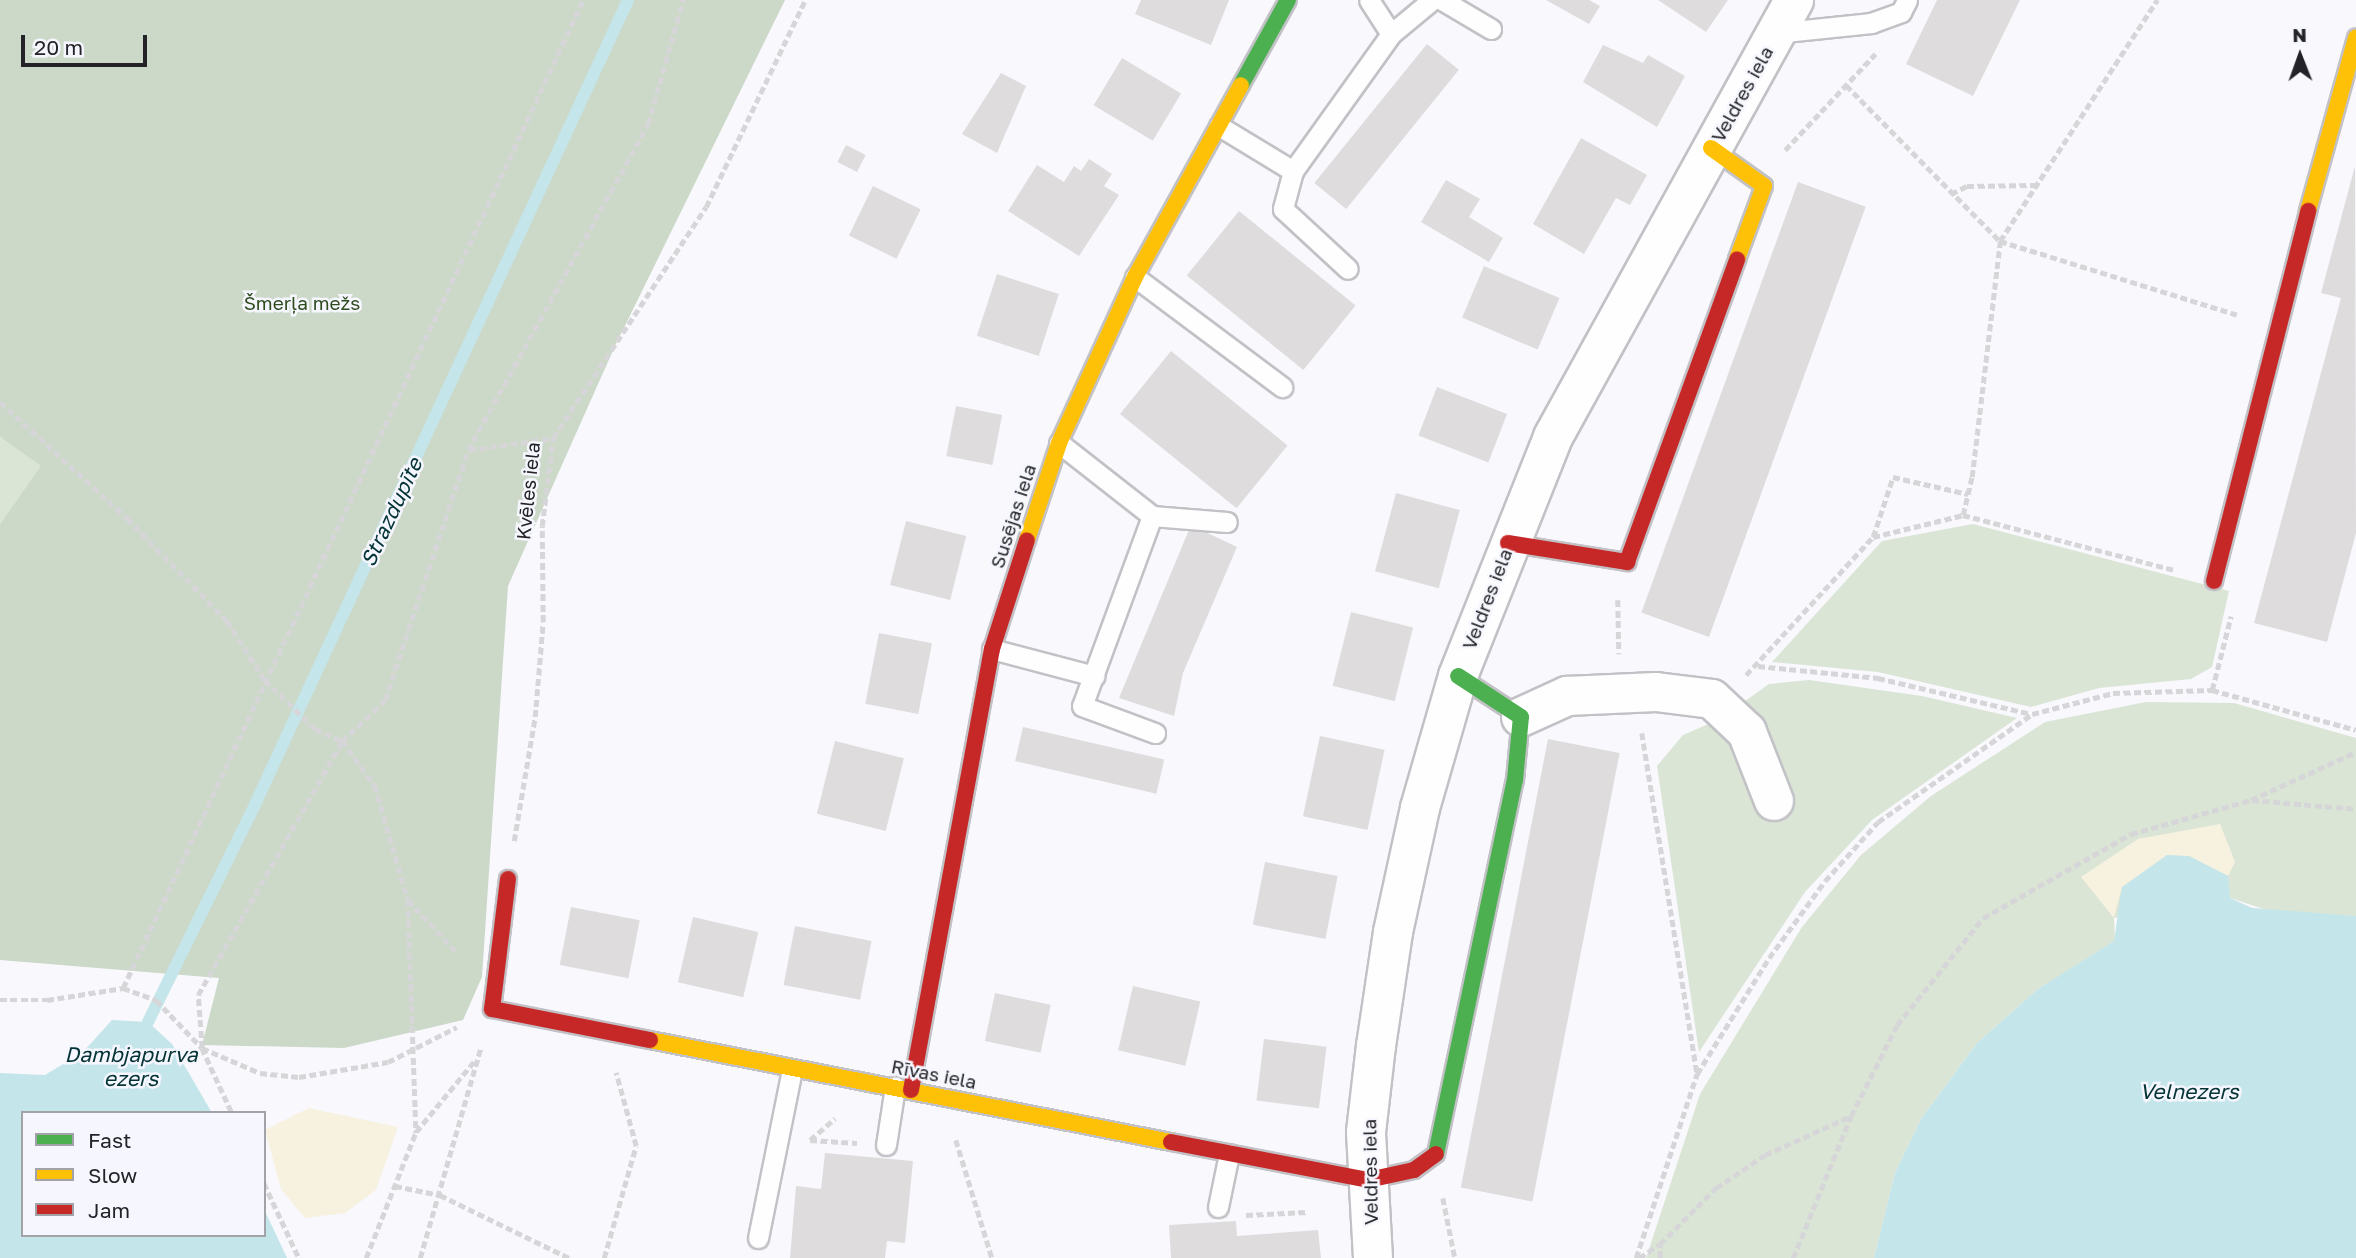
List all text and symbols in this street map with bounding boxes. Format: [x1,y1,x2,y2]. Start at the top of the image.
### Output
scale bar [24,21,150,65]
north arrow [2265,21,2335,91]
text: N [2292,23,2307,46]
text: 20 m [34,34,83,60]
street label: Veldres iela [1706,42,1778,146]
park label: Šmerļa mežs [244,292,360,314]
street label: Kvēles iela [512,441,544,541]
water label: Strazdupīte [355,454,427,570]
street label: Susējas iela [985,461,1041,571]
street label: Veldres iela [1457,545,1517,653]
water label: Dambjapurva ezers [65,1041,197,1091]
street label: Rīvas iela [889,1055,979,1093]
water label: Velnezers [2139,1078,2239,1104]
legend [21,1111,266,1237]
street label: Veldres iela [1358,1119,1382,1225]
text: Fast [88,1127,131,1153]
text: Slow [88,1162,137,1188]
text: Jam [88,1197,130,1223]

